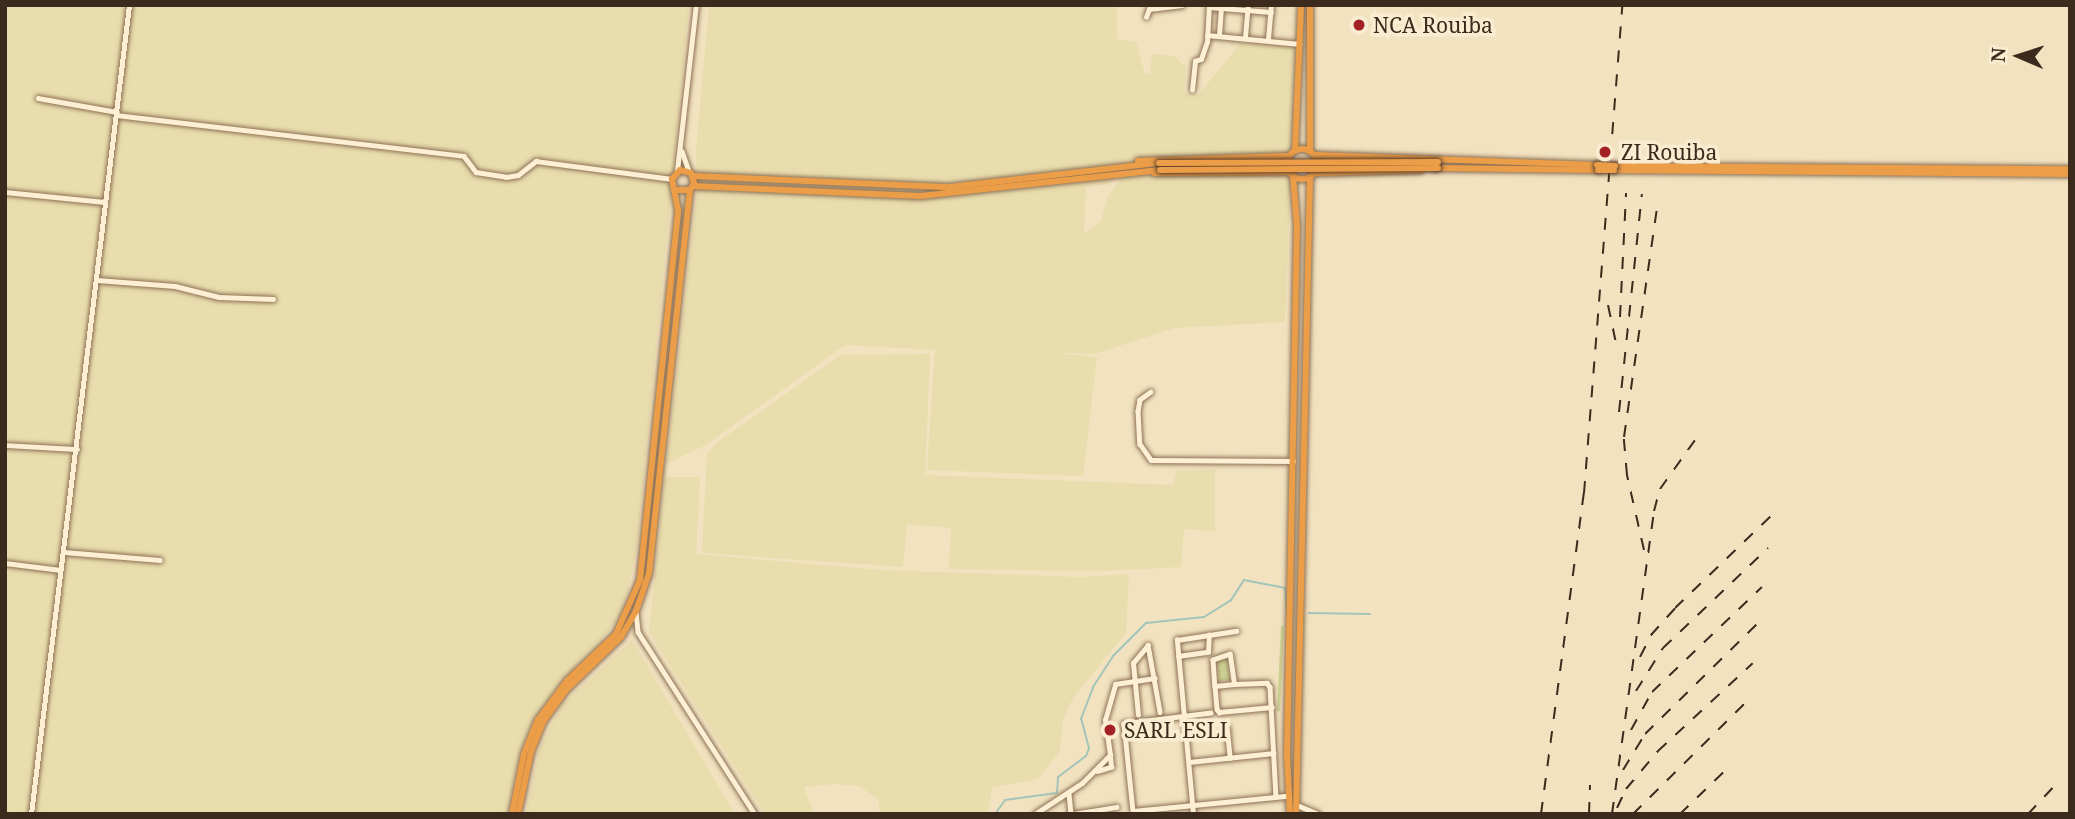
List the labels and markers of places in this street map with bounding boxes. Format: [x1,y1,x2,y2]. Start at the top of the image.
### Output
place label: NCA Rouiba [1373,12,1493,38]
marker: NCA Rouiba [1351,17,1367,33]
place label: ZI Rouiba [1621,139,1717,165]
marker: ZI Rouiba [1595,142,1615,162]
place label: SARL ESLI [1124,717,1227,743]
marker: SARL ESLI [1102,722,1118,738]

